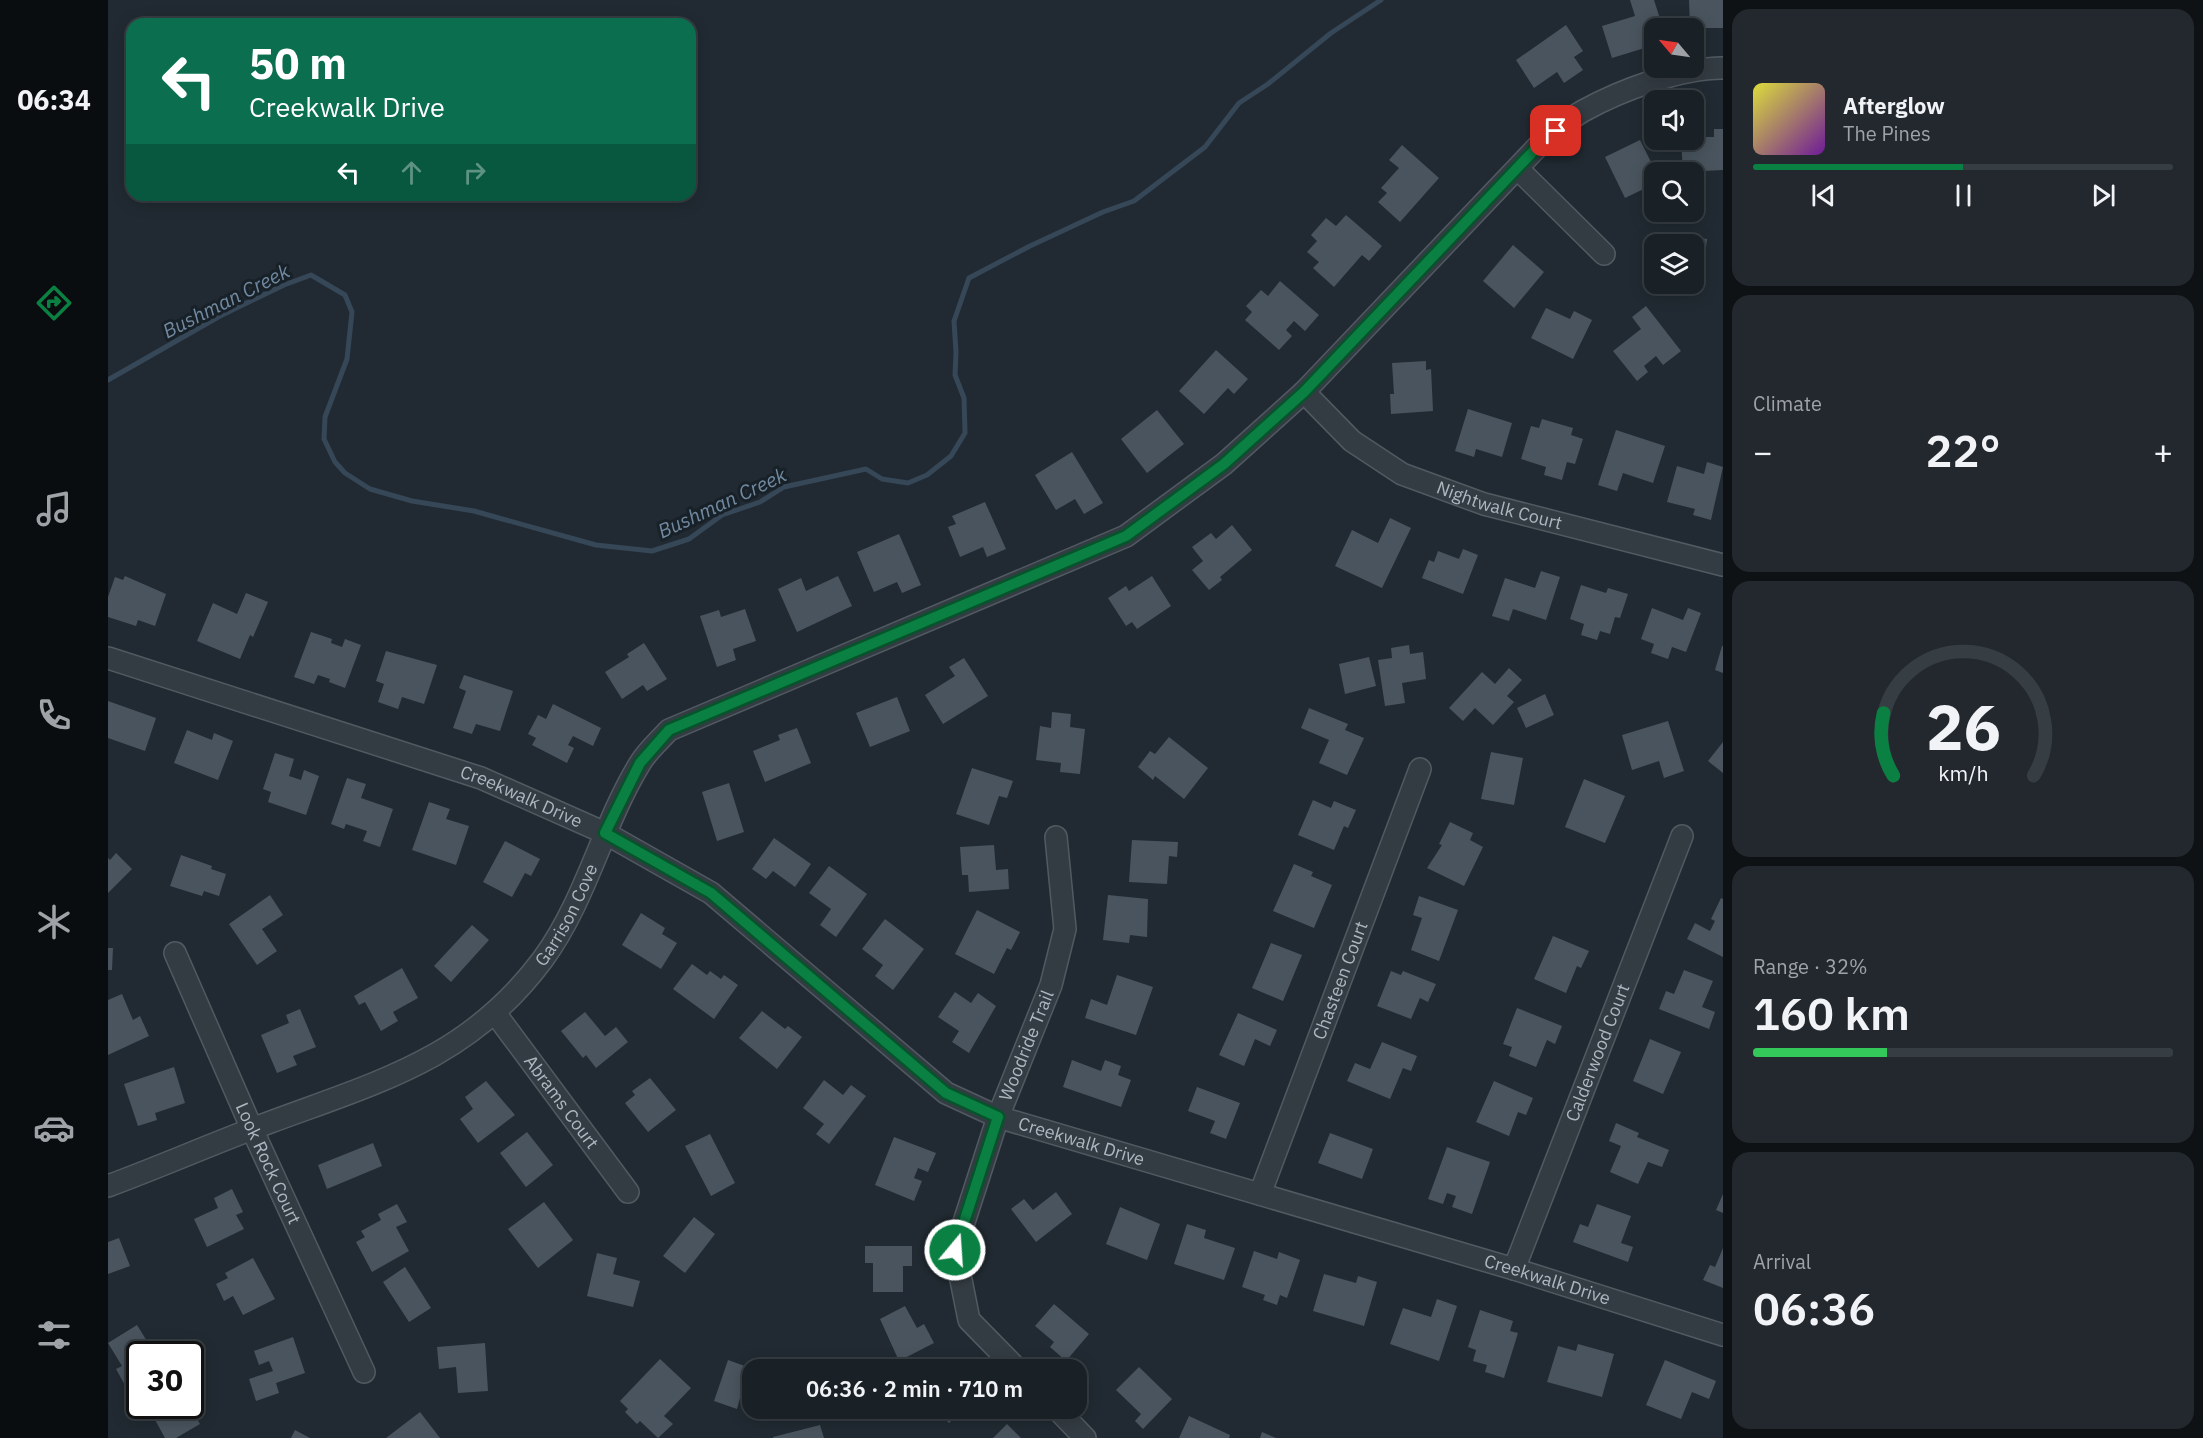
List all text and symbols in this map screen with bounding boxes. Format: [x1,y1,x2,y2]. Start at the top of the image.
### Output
north arrow [1644,18,1704,78]
map controls [1644,18,1704,294]
text: 50 m [249,36,347,91]
icon: left [150,42,228,120]
text: 06:34 [17,82,91,117]
text: Creekwalk Drive [249,89,445,124]
button: sound [1644,90,1704,150]
text: Afterglow [1843,91,1945,120]
pin [1530,105,1581,156]
icon: arrive [1539,114,1572,147]
text: The Pines [1843,120,1931,147]
icon: left [332,156,365,189]
icon: ahead [395,156,428,189]
icon: right [458,156,491,189]
button: search [1644,162,1704,222]
icon: previous [1807,179,1840,212]
icon: pause [1947,179,1980,212]
icon: next [2087,179,2120,212]
button: layers [1644,234,1704,294]
water label: Bushman Creek [158,257,294,344]
icon: directions [33,282,75,324]
text: Climate [1753,390,1822,417]
text: 22° [1925,421,2001,479]
text: − [1753,430,1773,473]
text: + [2153,430,2173,473]
water label: Bushman Creek [653,461,791,544]
street label: Nightwalk Court [1434,476,1565,534]
icon: music [33,488,75,530]
text: 26 [1926,686,2000,767]
icon: phone [33,694,75,736]
text: km/h [1938,759,1988,787]
street label: Creekwalk Drive [457,760,586,833]
street label: Garrison Cove [530,860,603,971]
icon: climate [33,901,75,943]
street label: Chasteen Court [1307,918,1373,1043]
text: Range · 32% [1753,953,1868,980]
street label: Calderwood Court [1560,980,1635,1125]
text: 160 km [1753,984,1910,1042]
street label: Woodride Trail [994,987,1059,1104]
street label: Abrams Court [519,1050,604,1153]
street label: Look Rock Court [231,1099,306,1228]
icon: car [33,1107,75,1149]
street label: Creekwalk Drive [1016,1112,1148,1171]
position arrow [923,1218,987,1282]
text: Arrival [1753,1248,1811,1275]
street label: Creekwalk Drive [1482,1249,1613,1310]
text: 06:36 [1753,1279,1875,1337]
icon: filters [33,1314,75,1356]
speed limit sign: 30 [126,1341,204,1419]
text: 06:36 · 2 min · 710 m [806,1374,1023,1403]

